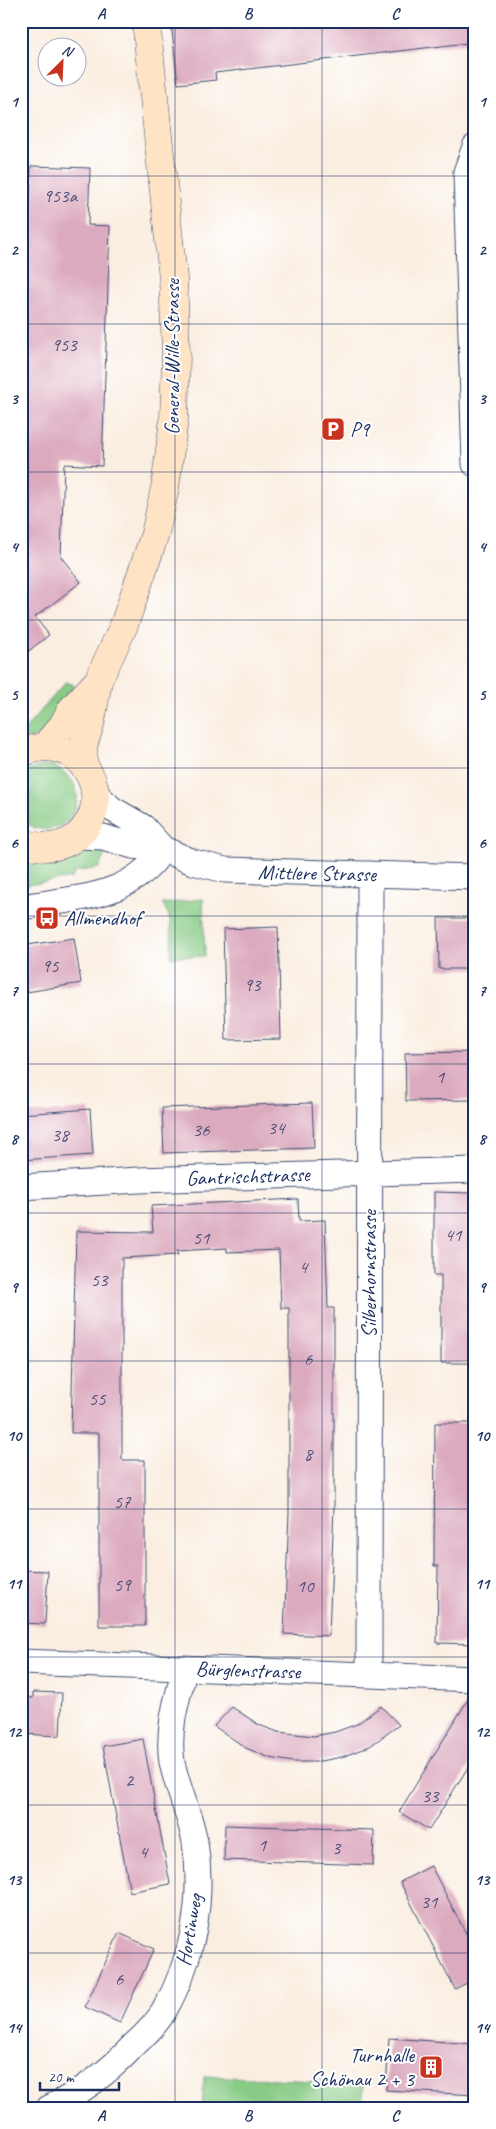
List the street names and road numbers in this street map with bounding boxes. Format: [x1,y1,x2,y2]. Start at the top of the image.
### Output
street label: General-Wille-Strasse [159,278,185,435]
street label: Mittlere Strasse [258,859,377,887]
street label: Gantrischstrasse [186,1161,311,1191]
street label: Silberhornstrasse [356,1209,382,1338]
street label: Bürglenstrasse [195,1655,302,1685]
street label: Hortinweg [170,1891,208,1968]

